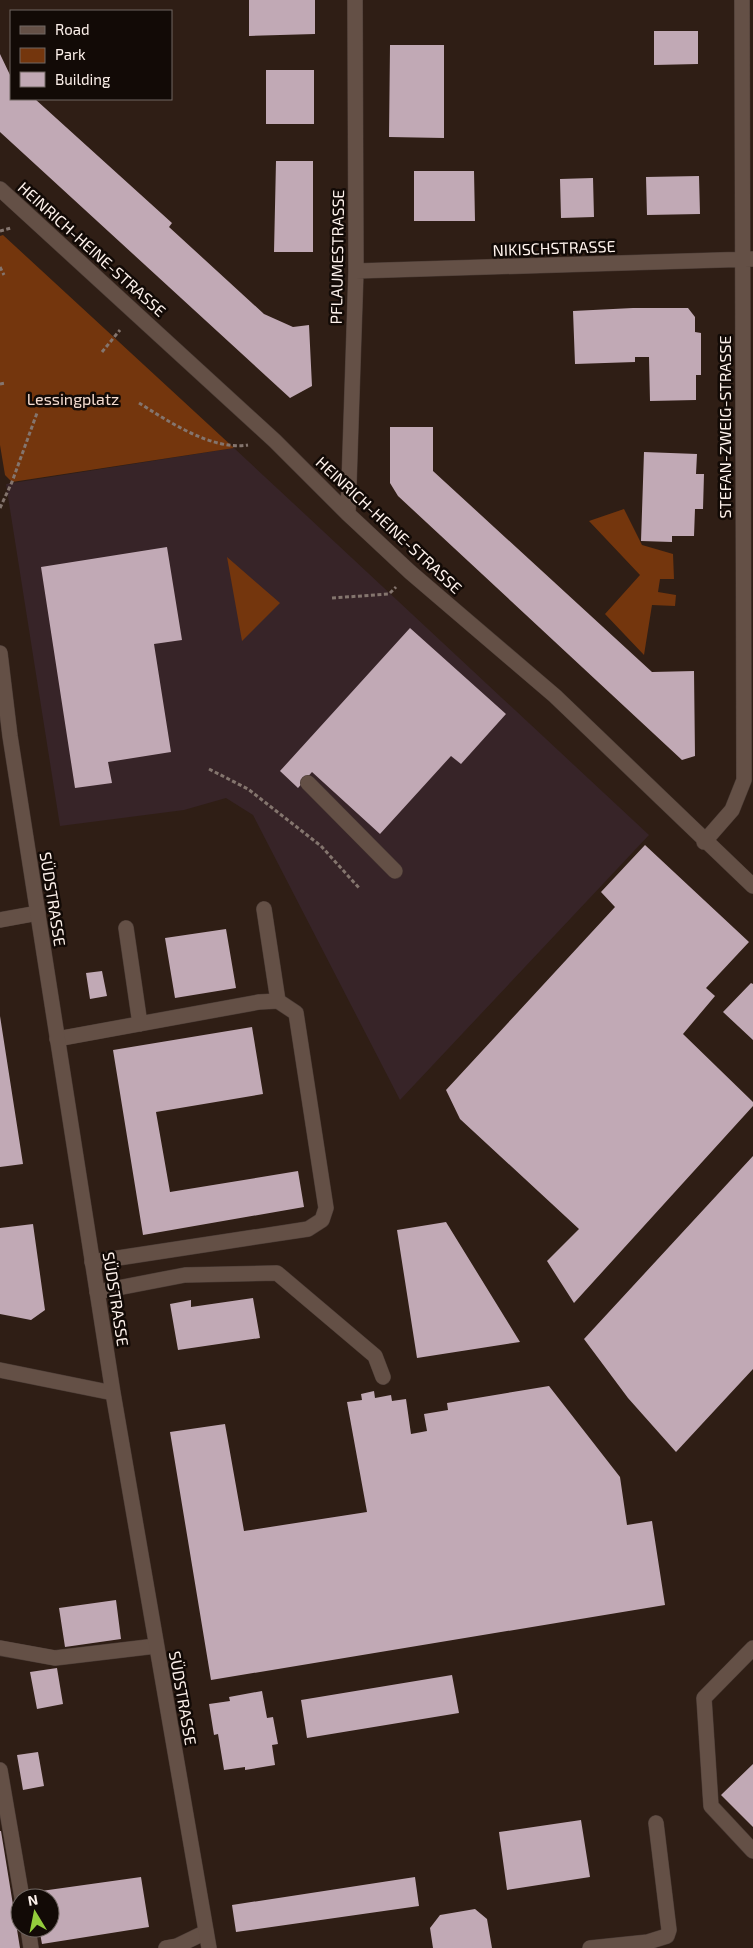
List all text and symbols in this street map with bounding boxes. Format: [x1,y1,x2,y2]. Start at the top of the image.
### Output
legend [10,10,172,100]
text: Road [55,20,90,38]
text: Park [55,45,86,63]
text: Building [55,70,111,88]
street label: HEINRICH-HEINE-STRASSE [15,177,170,320]
street label: PFLAUMESTRASSE [326,189,347,325]
street label: NIKISCHSTRASSE [492,236,616,259]
street label: STEFAN-ZWEIG-STRASSE [715,336,734,518]
park label: Lessingplatz [27,389,119,408]
street label: HEINRICH-HEINE-STRASSE [313,452,466,597]
street label: SÜDSTRASSE [37,850,70,948]
street label: SÜDSTRASSE [100,1250,133,1348]
street label: SÜDSTRASSE [166,1649,201,1747]
north arrow [10,1888,60,1938]
text: N [26,1890,39,1909]

